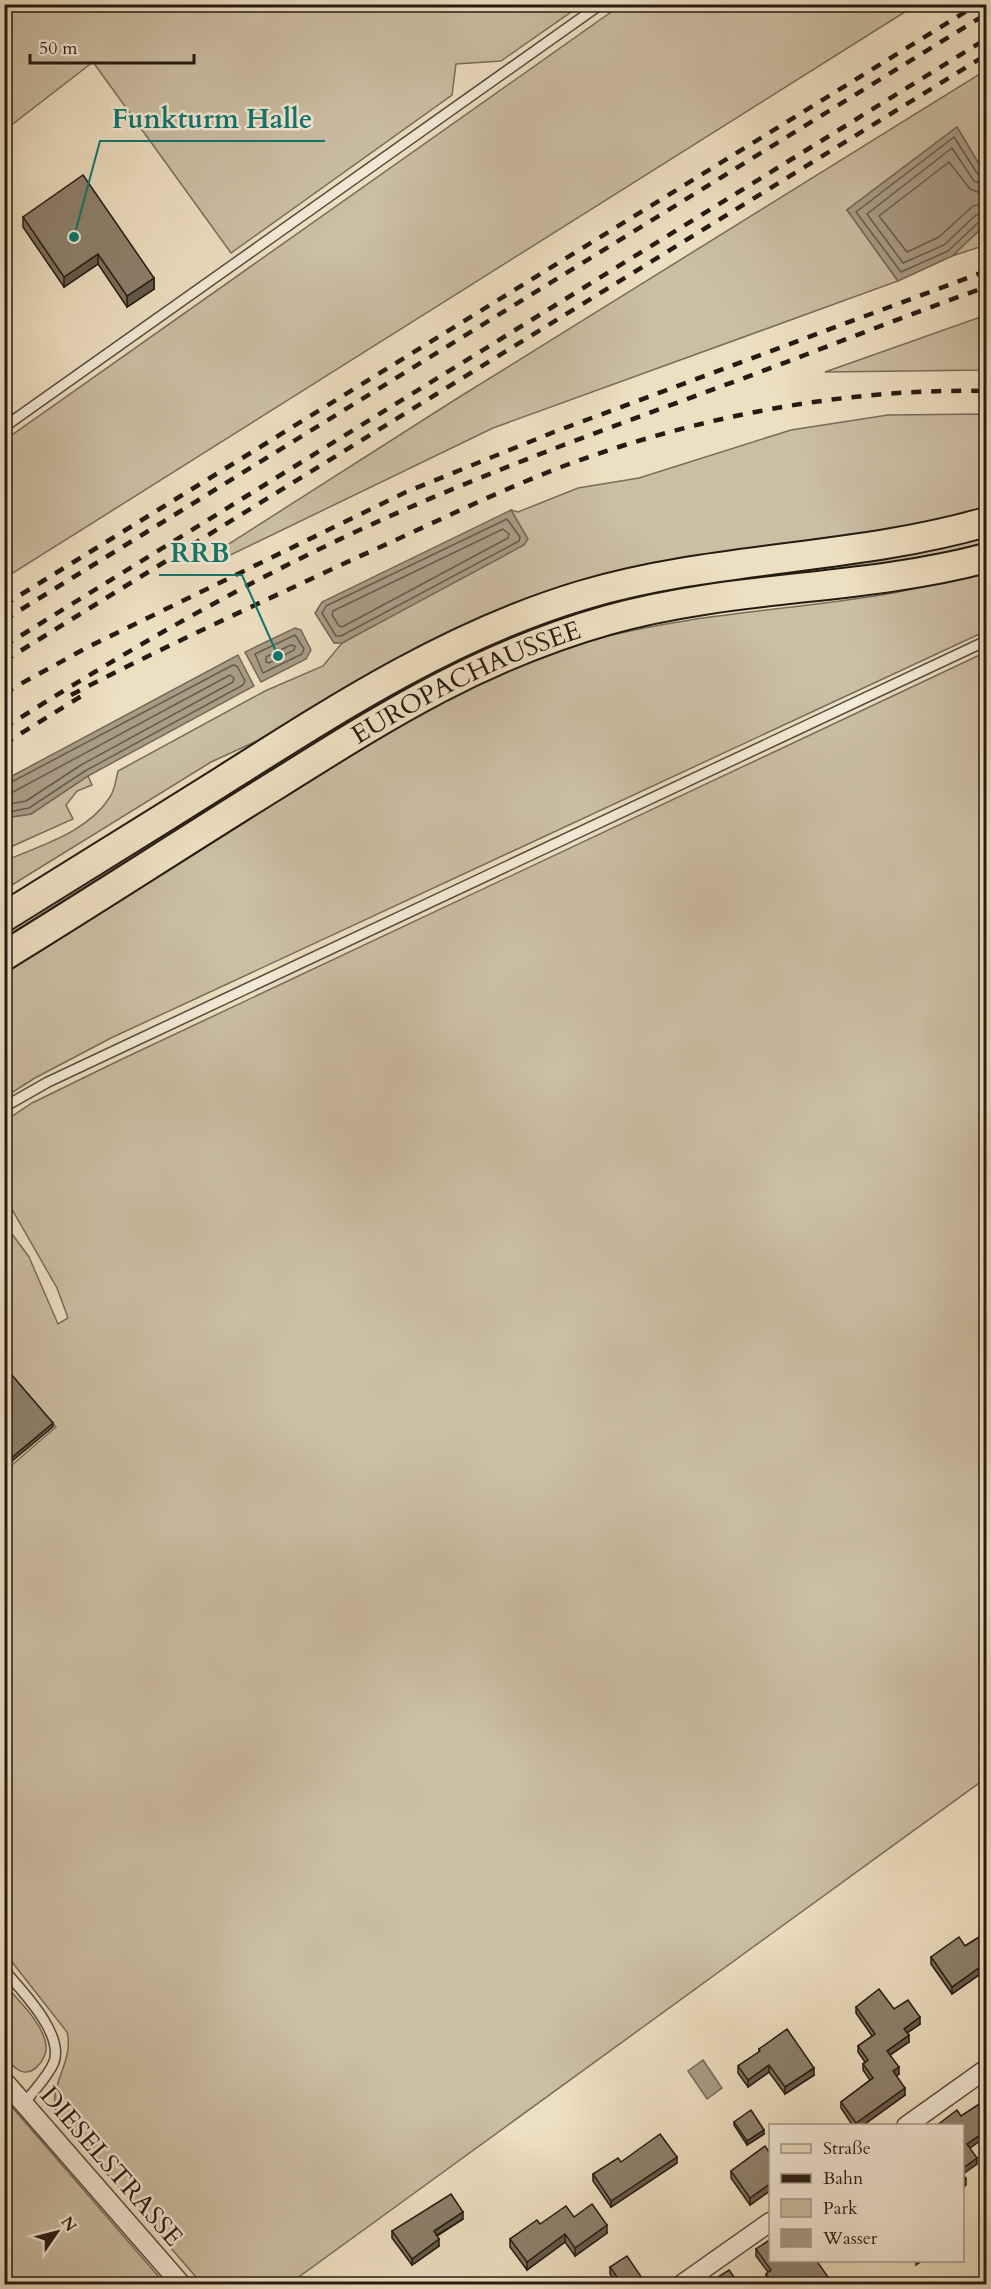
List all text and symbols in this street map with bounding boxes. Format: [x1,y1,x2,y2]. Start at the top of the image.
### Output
scale bar [30,27,194,65]
text: 50 m [39,36,78,61]
callout: Funkturm Halle [100,96,325,141]
text: Funkturm Halle [112,101,312,138]
callout: RRB [159,530,242,575]
text: RRB [170,535,230,572]
street label: EUROPACHAUSSEE [345,613,585,752]
street label: DIESELSTRASSE [32,2079,191,2254]
legend [769,2124,964,2262]
text: Straße [823,2136,871,2161]
text: Bahn [823,2166,864,2191]
text: Park [823,2196,858,2221]
north arrow [27,2202,87,2262]
text: N [55,2212,82,2236]
text: Wasser [822,2226,878,2251]

